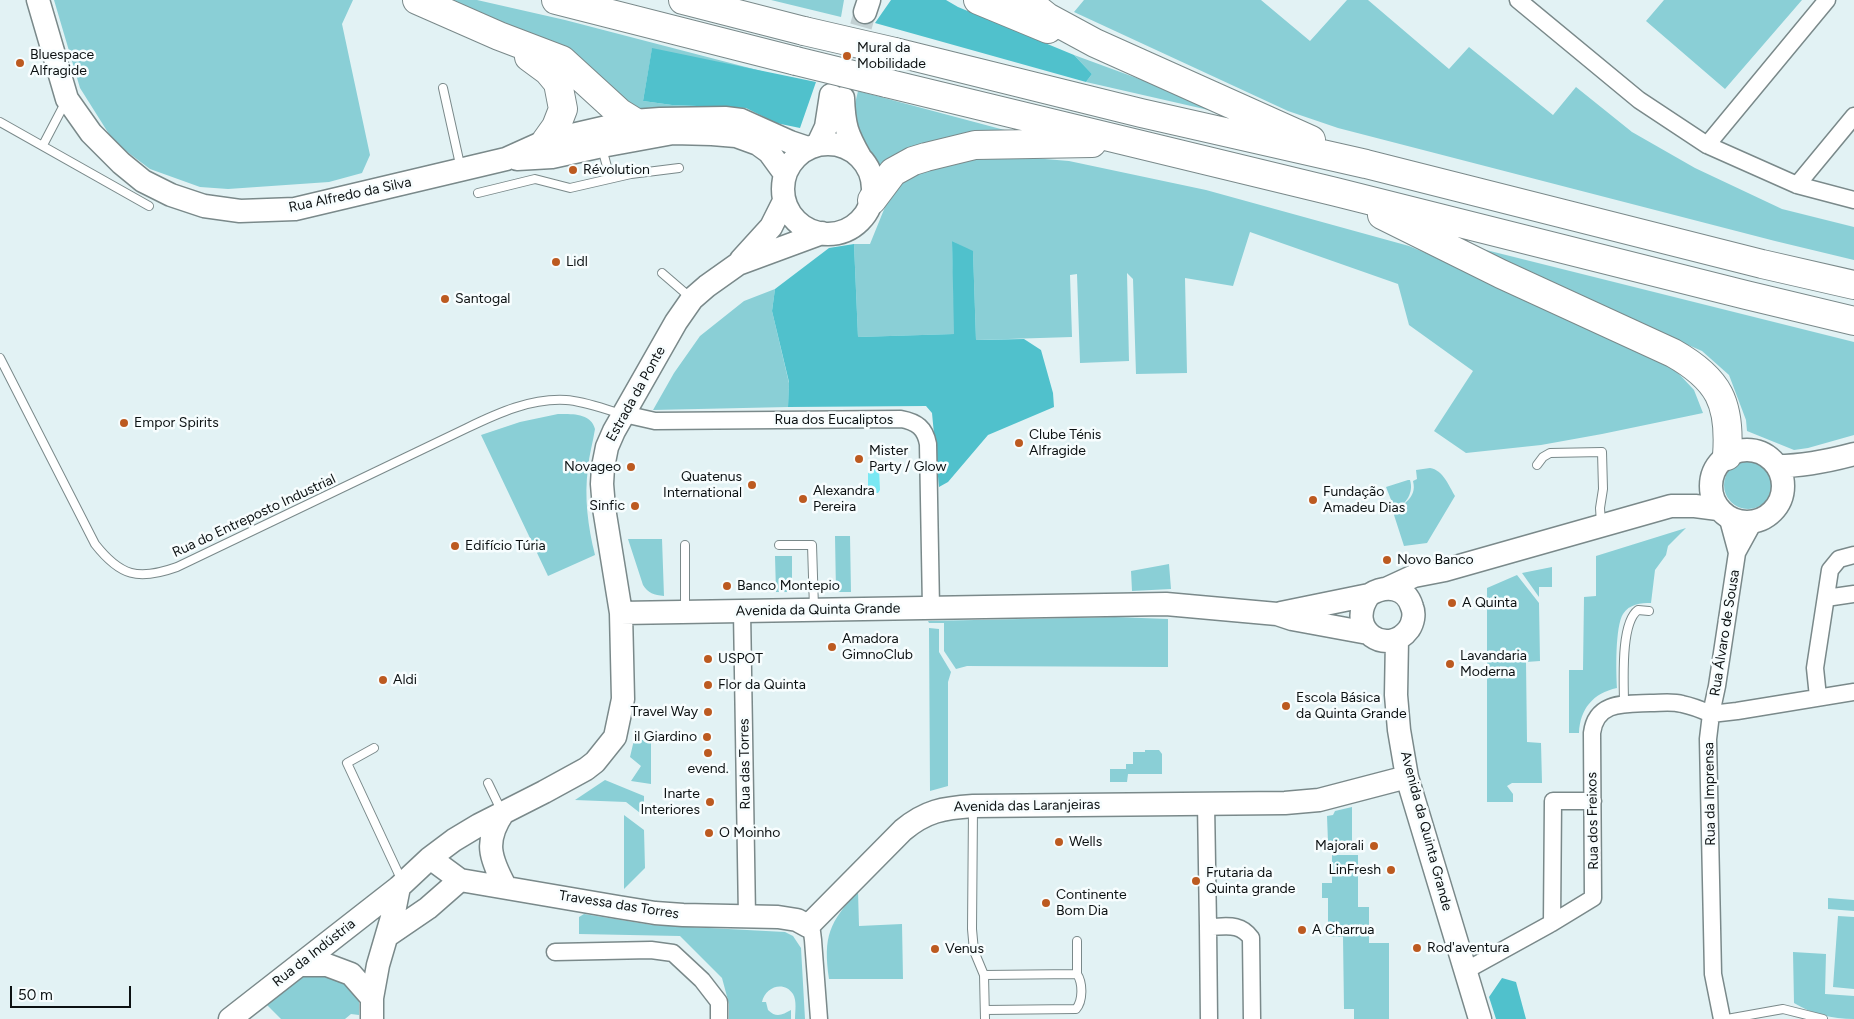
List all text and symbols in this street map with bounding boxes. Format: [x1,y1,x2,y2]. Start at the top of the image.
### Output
place label: Mural da Mobilidade [857,40,926,72]
place label: Bluespace Alfragide [30,47,94,80]
marker: Mural da Mobilidade [841,50,853,62]
marker: Bluespace Alfragide [14,57,26,69]
place label: Révolution [583,162,650,178]
marker: Révolution [567,164,579,176]
street label: Rua Alfredo da Silva [287,174,413,216]
place label: Lidl [566,254,588,270]
marker: Lidl [550,256,562,268]
place label: Santogal [455,291,510,307]
marker: Santogal [439,293,451,305]
street label: Estrada da Ponte [603,343,669,445]
street label: Rua dos Eucaliptos [775,412,893,428]
place label: Empor Spirits [134,415,219,431]
marker: Empor Spirits [118,417,130,429]
place label: Clube Ténis Alfragide [1029,427,1101,460]
marker: Clube Ténis Alfragide [1013,437,1025,449]
place label: Mister Party / Glow [869,443,946,476]
marker: Mister Party / Glow [853,453,865,465]
place label: Novageo [564,459,621,475]
marker: Novageo [625,461,637,473]
place label: Quatenus International [663,469,742,502]
street label: Rua do Entreposto Industrial [170,471,338,561]
marker: Quatenus International [746,479,758,491]
place label: Alexandra Pereira [813,483,875,516]
place label: Fundação Amadeu Dias [1323,484,1405,516]
marker: Alexandra Pereira [797,493,809,505]
marker: Fundação Amadeu Dias [1307,494,1319,506]
place label: Sinfic [589,498,625,514]
marker: Sinfic [629,500,641,512]
place label: Edifício Túria [465,538,546,554]
marker: Edifício Túria [449,540,461,552]
place label: Novo Banco [1397,552,1474,568]
marker: Novo Banco [1381,554,1393,566]
street label: Rua Álvaro de Sousa [1707,569,1743,697]
place label: Banco Montepio [737,578,840,594]
marker: Banco Montepio [721,580,733,592]
place label: A Quinta [1462,595,1517,611]
marker: A Quinta [1446,597,1458,609]
street label: Avenida da Quinta Grande [736,600,900,620]
place label: Amadora GimnoClub [842,631,913,664]
marker: Amadora GimnoClub [826,641,838,653]
place label: Lavandaria Moderna [1460,648,1527,680]
place label: USPOT [718,651,763,667]
marker: USPOT [702,653,714,665]
marker: Lavandaria Moderna [1444,658,1456,670]
place label: Aldi [393,672,417,688]
marker: Aldi [377,674,389,686]
place label: Flor da Quinta [718,677,806,693]
marker: Flor da Quinta [702,679,714,691]
place label: Escola Básica da Quinta Grande [1296,690,1407,722]
marker: Escola Básica da Quinta Grande [1280,700,1292,712]
place label: Travel Way [631,704,698,720]
marker: Travel Way [702,706,714,718]
street label: Rua das Torres [736,718,754,810]
place label: il Giardino [634,729,697,745]
marker: il Giardino [701,731,713,743]
street label: Rua da Imprensa [1701,742,1719,846]
marker: evend. [702,747,714,759]
street label: Avenida da Quinta Grande [1397,749,1455,913]
place label: evend. [687,761,729,777]
street label: Rua dos Freixos [1584,772,1602,870]
place label: Inarte Interiores [640,786,700,819]
marker: Inarte Interiores [704,796,716,808]
street label: Avenida das Laranjeiras [954,796,1100,816]
place label: O Moinho [719,825,780,841]
marker: O Moinho [703,827,715,839]
place label: Wells [1069,834,1102,850]
marker: Wells [1053,836,1065,848]
place label: Majorali [1315,838,1364,854]
marker: Majorali [1368,840,1380,852]
place label: LinFresh [1328,862,1381,878]
marker: LinFresh [1385,864,1397,876]
place label: Frutaria da Quinta grande [1206,865,1295,898]
marker: Frutaria da Quinta grande [1190,875,1202,887]
street label: Travessa das Torres [558,887,680,923]
place label: Continente Bom Dia [1056,887,1127,920]
marker: Continente Bom Dia [1040,897,1052,909]
street label: Rua da Indústria [269,915,359,991]
place label: A Charrua [1312,922,1374,938]
marker: A Charrua [1296,924,1308,936]
place label: Rod'aventura [1427,940,1509,956]
place label: Venus [945,941,984,957]
marker: Rod'aventura [1411,942,1423,954]
marker: Venus [929,943,941,955]
scale bar [12,976,134,1008]
text: 50 m [18,986,53,1004]

